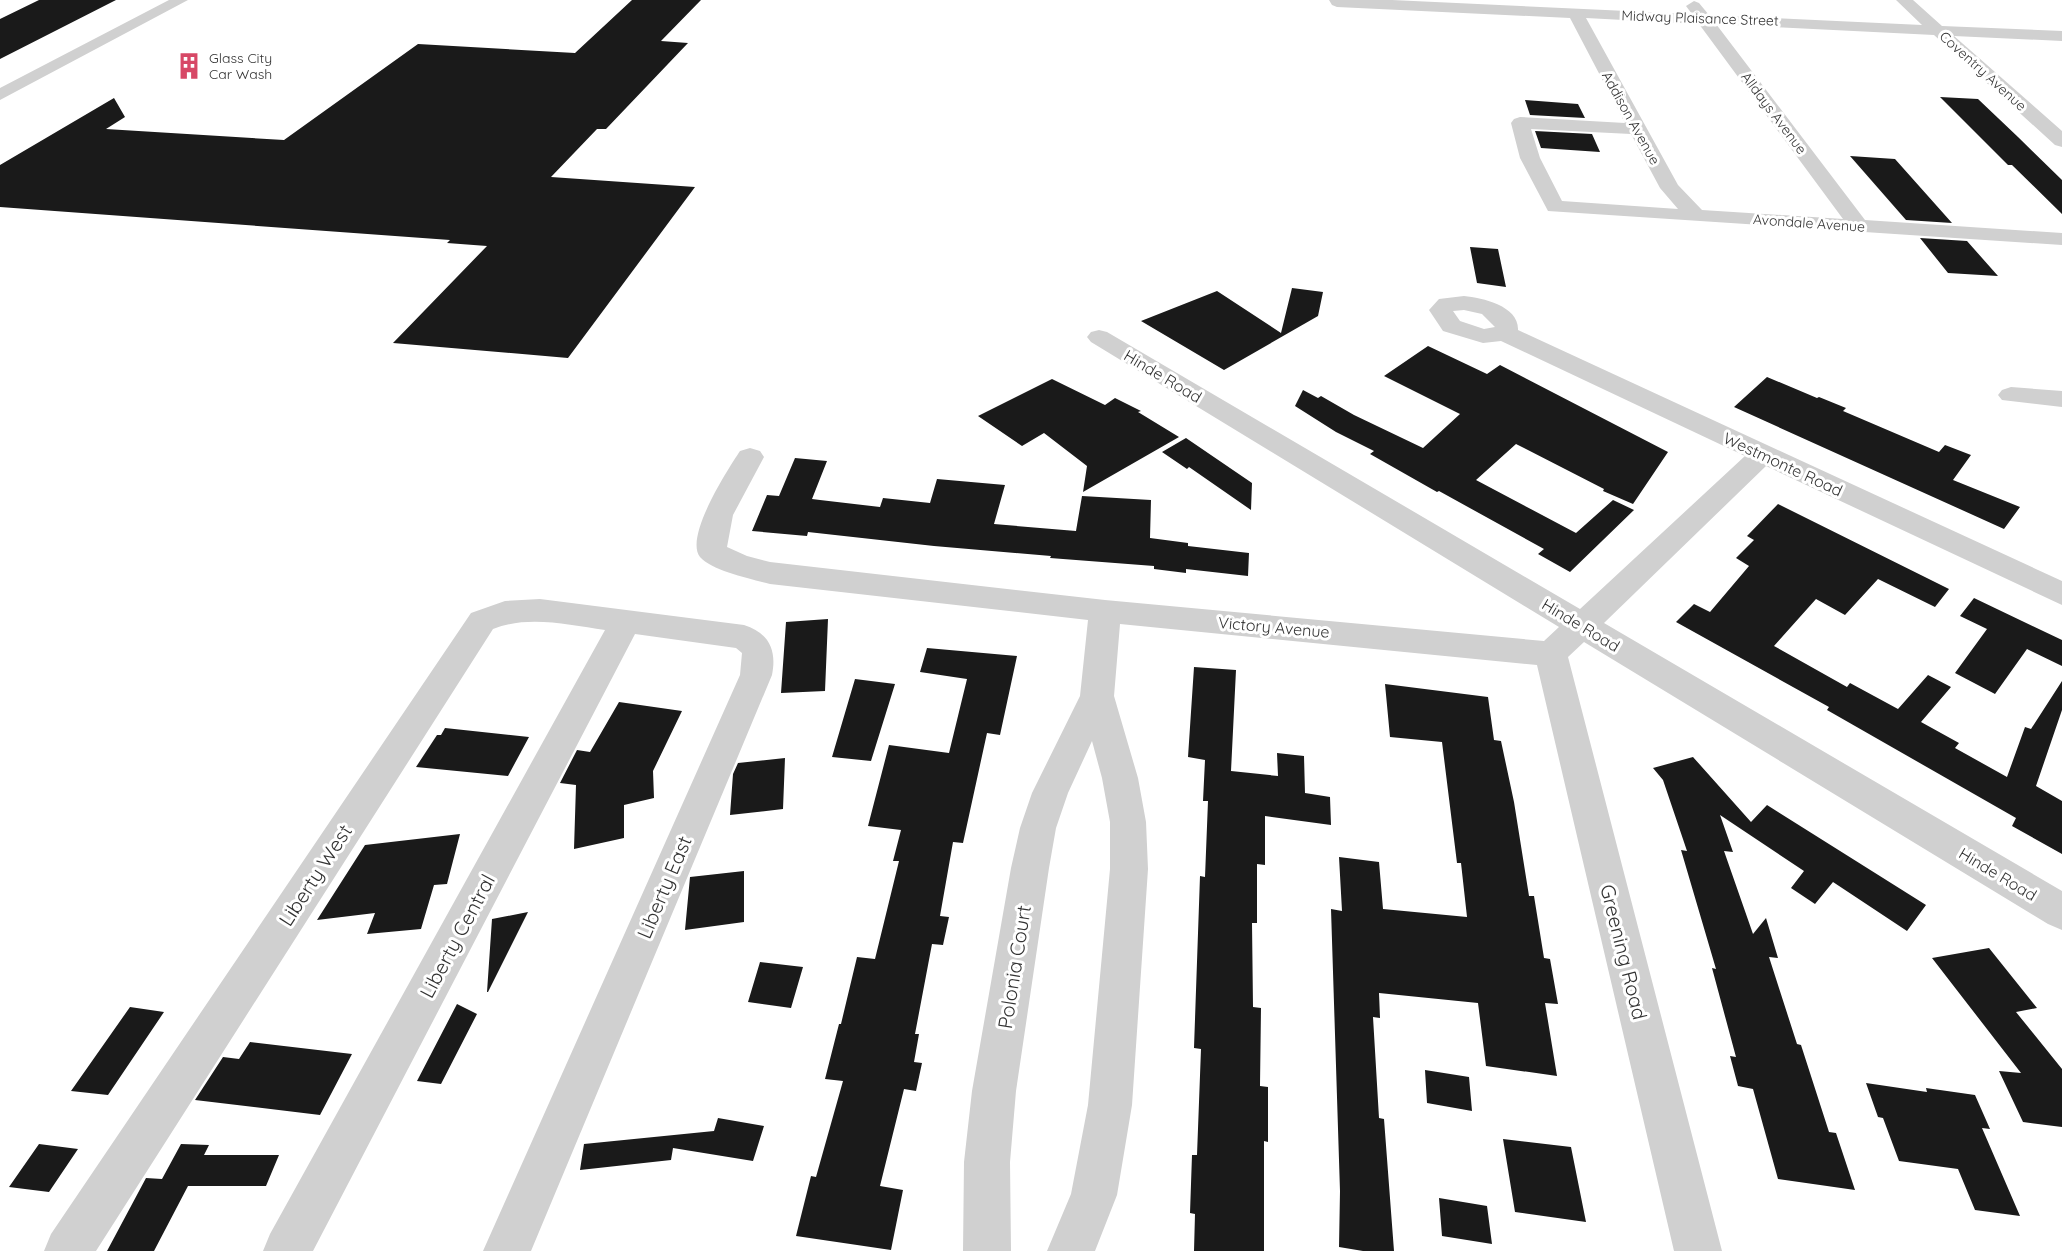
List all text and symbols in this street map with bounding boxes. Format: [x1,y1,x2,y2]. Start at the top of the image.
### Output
street label: Midway Plaisance Street [1621,6,1779,30]
street label: Coventry Avenue [1936,27,2030,115]
place label: Glass City Car Wash [209,49,272,83]
building icon: Glass City Car Wash [174,51,204,81]
street label: Addison Avenue [1598,68,1664,168]
street label: Alldays Avenue [1737,68,1811,158]
street label: Avondale Avenue [1752,210,1866,236]
street label: Hinde Road [1121,345,1205,407]
street label: Westmonte Road [1720,428,1846,500]
street label: Hinde Road [1539,594,1623,656]
street label: Victory Avenue [1217,612,1331,642]
street label: Liberty West [273,819,357,931]
street label: Liberty East [631,832,697,942]
street label: Hinde Road [1956,843,2040,905]
street label: Liberty Central [414,870,500,1002]
street label: Greening Road [1595,882,1653,1022]
street label: Polonia Court [992,903,1036,1031]

